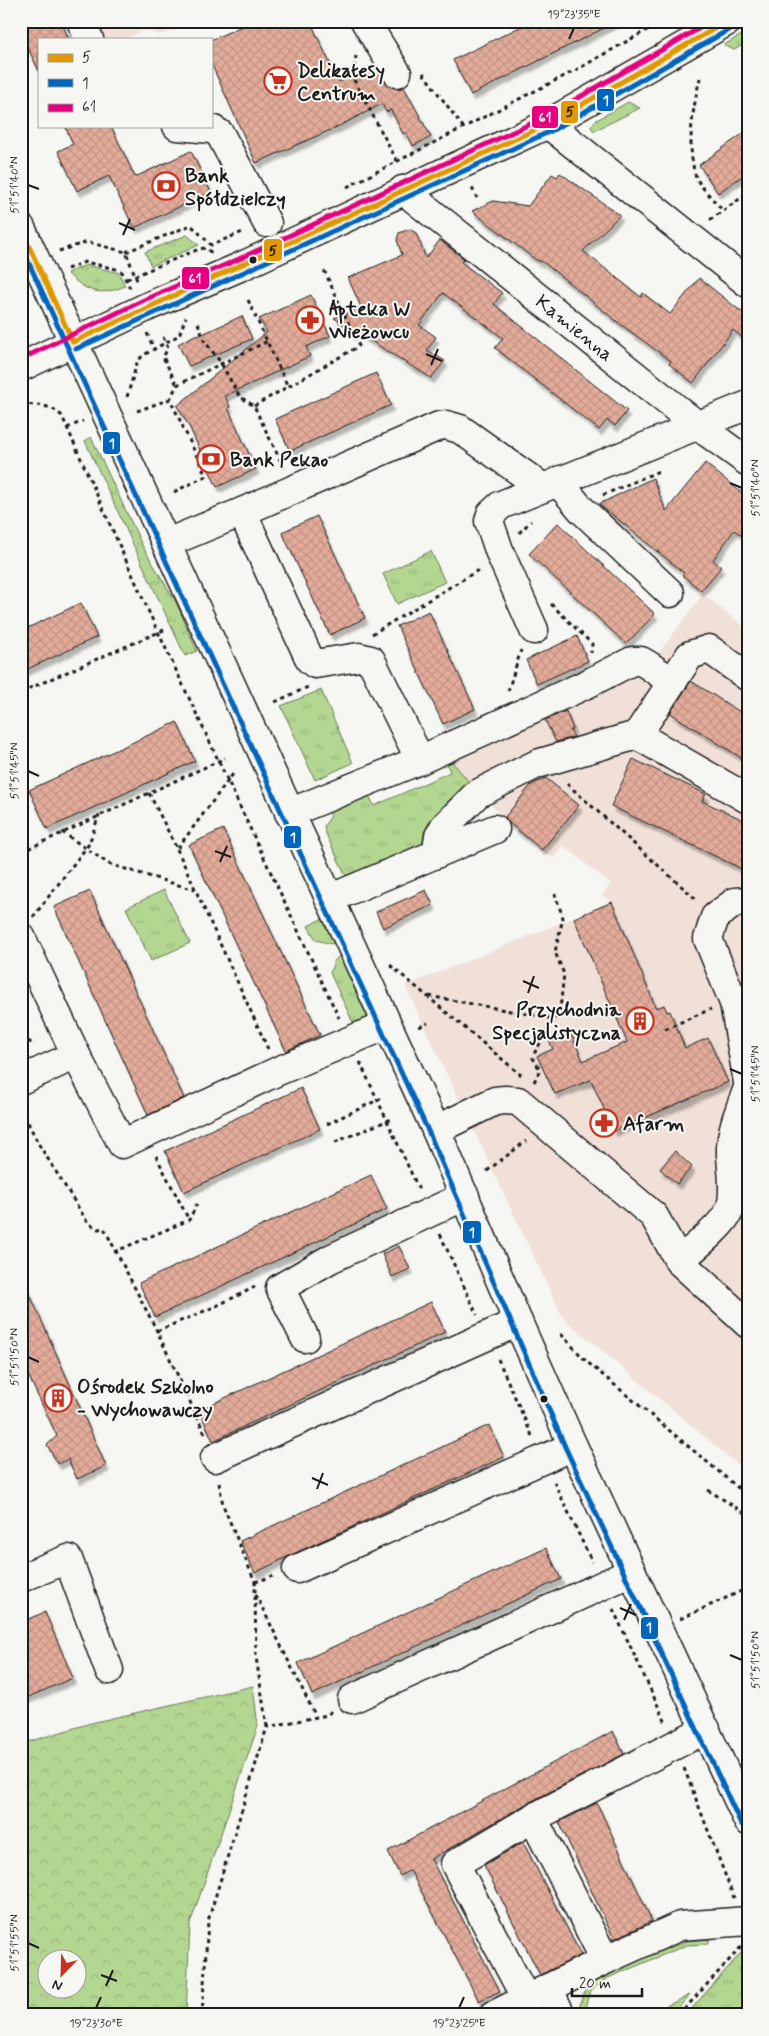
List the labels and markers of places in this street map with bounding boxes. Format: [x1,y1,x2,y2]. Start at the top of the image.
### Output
place label: Delikatesy Centrum [297,58,385,108]
supermarket icon: Delikatesy Centrum [263,66,293,96]
place label: Bank Spółdzielczy [185,163,286,213]
bank icon: Bank Spółdzielczy [151,171,181,201]
unlabelled marker [248,255,258,265]
place label: Apteka W Wieżowcu [328,296,411,346]
pharmacy icon: Apteka W Wieżowcu [295,305,325,335]
bank icon: Bank Pekao [196,444,226,474]
place label: Bank Pekao [230,447,329,474]
place label: Przychodnia Specjalistyczna [492,997,622,1047]
building icon: Przychodnia Specjalistyczna [625,1006,655,1036]
pharmacy icon: Afarm [589,1108,619,1138]
place label: Afarm [623,1111,685,1138]
place label: Ośrodek Szkolno - Wychowawczy [77,1374,214,1424]
building icon: Ośrodek Szkolno - Wychowawczy [43,1383,73,1413]
unlabelled marker [539,1394,549,1404]

